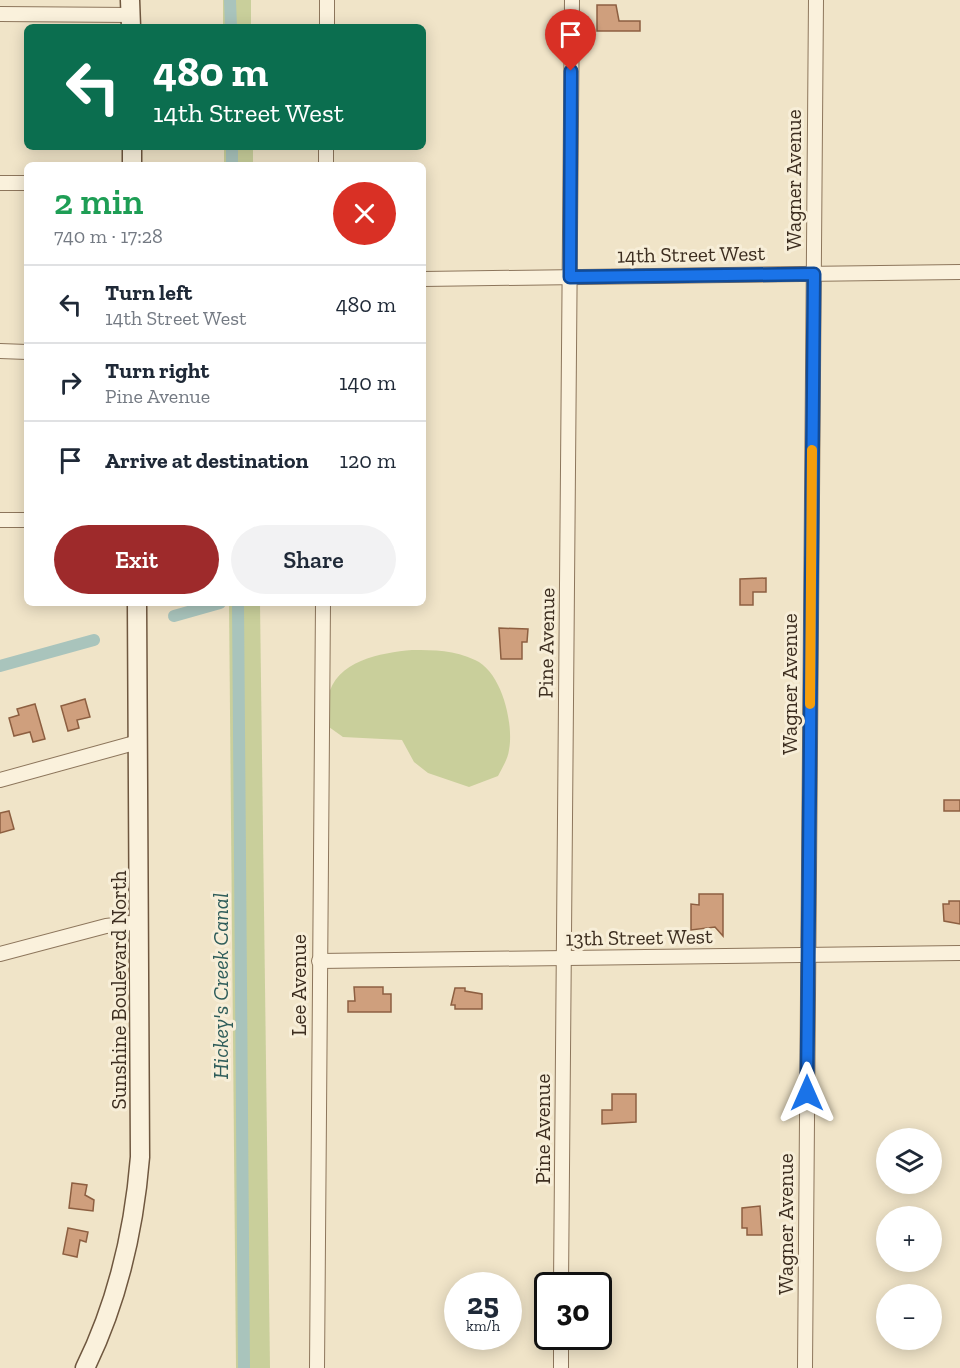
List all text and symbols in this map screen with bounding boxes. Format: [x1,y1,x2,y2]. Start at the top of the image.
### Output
pin [545,9,596,71]
icon: arrive [554,18,587,51]
text: 480 m [153,46,268,97]
icon: left [54,48,132,126]
text: 14th Street West [153,97,344,129]
street label: Wagner Avenue [781,109,806,251]
text: 2 min [54,180,143,223]
button: close [333,182,396,245]
text: 740 m · 17:28 [54,224,163,248]
street label: 14th Street West [617,240,766,268]
text: Turn left [105,279,192,306]
icon: left [54,288,87,321]
text: 480 m [336,291,396,318]
text: 14th Street West [105,306,246,330]
text: Turn right [105,357,209,384]
icon: right [54,366,87,399]
text: 140 m [339,369,396,396]
text: Pine Avenue [105,384,210,408]
icon: arrive [54,444,87,477]
text: Arrive at destination [105,447,308,474]
text: 120 m [340,447,396,474]
button: Exit [54,525,219,594]
button: Share [231,525,396,594]
street label: Pine Avenue [533,587,559,698]
street label: Wagner Avenue [777,613,802,755]
street label: Sunshine Boulevard North [106,870,131,1109]
water label: Hickey's Creek Canal [207,893,234,1079]
street label: 13th Street West [565,923,713,951]
street label: Lee Avenue [286,934,311,1036]
position arrow [775,1061,839,1125]
street label: Pine Avenue [530,1074,555,1184]
map controls [876,1128,942,1350]
button: layers [876,1128,942,1194]
street label: Wagner Avenue [773,1153,798,1295]
button: + [876,1206,942,1272]
speed limit sign: 30 [534,1272,612,1350]
button: − [876,1284,942,1350]
text: 25 [467,1286,499,1322]
text: km/h [466,1317,500,1335]

